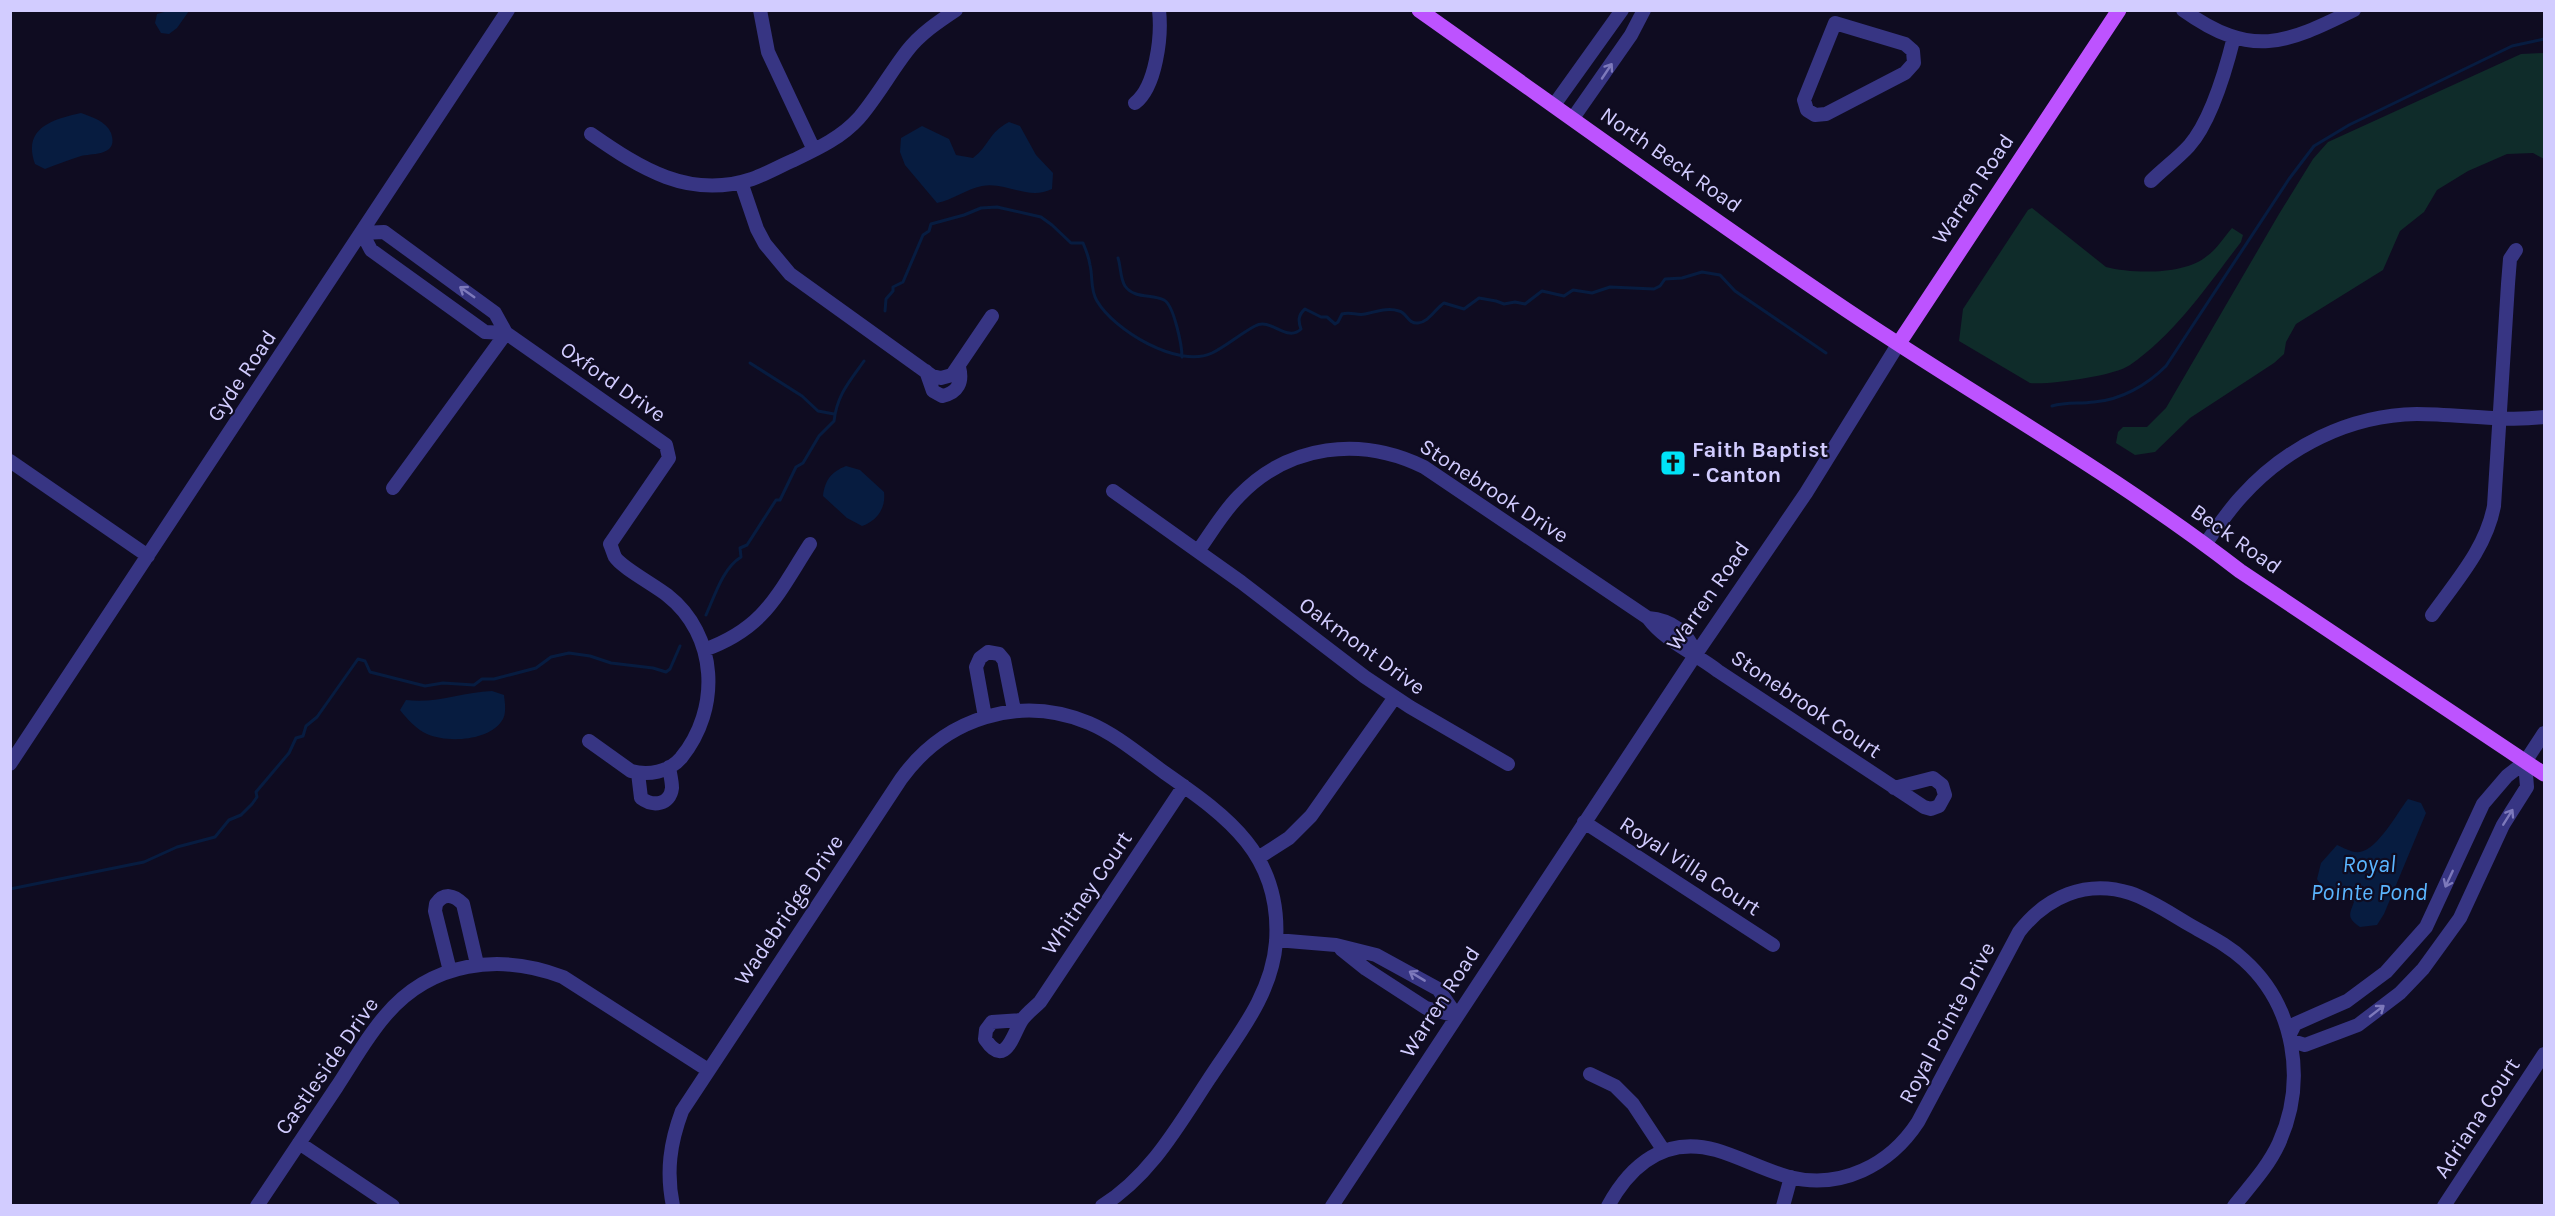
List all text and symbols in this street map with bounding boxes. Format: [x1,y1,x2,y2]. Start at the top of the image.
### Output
one-way arrow [1601,63,1613,79]
street label: North Beck Road [1595,102,1747,218]
street label: Warren Road [1927,129,2019,249]
one-way arrow [459,286,475,298]
street label: Gyde Road [202,325,282,427]
street label: Oxford Drive [555,336,671,428]
street label: Stonebrook Drive [1415,433,1573,549]
place label: Faith Baptist - Canton [1692,437,1829,488]
church icon: Faith Baptist - Canton [1658,448,1688,478]
street label: Beck Road [2186,498,2286,580]
street label: Warren Road [1661,536,1755,656]
street label: Oakmont Drive [1294,592,1430,700]
street label: Stonebrook Court [1726,644,1886,764]
one-way arrow [2503,809,2515,826]
street label: Royal Villa Court [1615,811,1765,921]
street label: Whitney Court [1036,827,1138,959]
street label: Wadebridge Drive [729,830,849,990]
water label: Royal Pointe Pond [2310,850,2428,906]
one-way arrow [2442,870,2453,888]
street label: Royal Pointe Drive [1893,938,2001,1108]
street label: Warren Road [1394,941,1486,1063]
one-way arrow [1409,969,1426,981]
street label: Castleside Drive [270,992,384,1140]
one-way arrow [2369,1004,2385,1017]
street label: Adriana Court [2429,1053,2525,1183]

